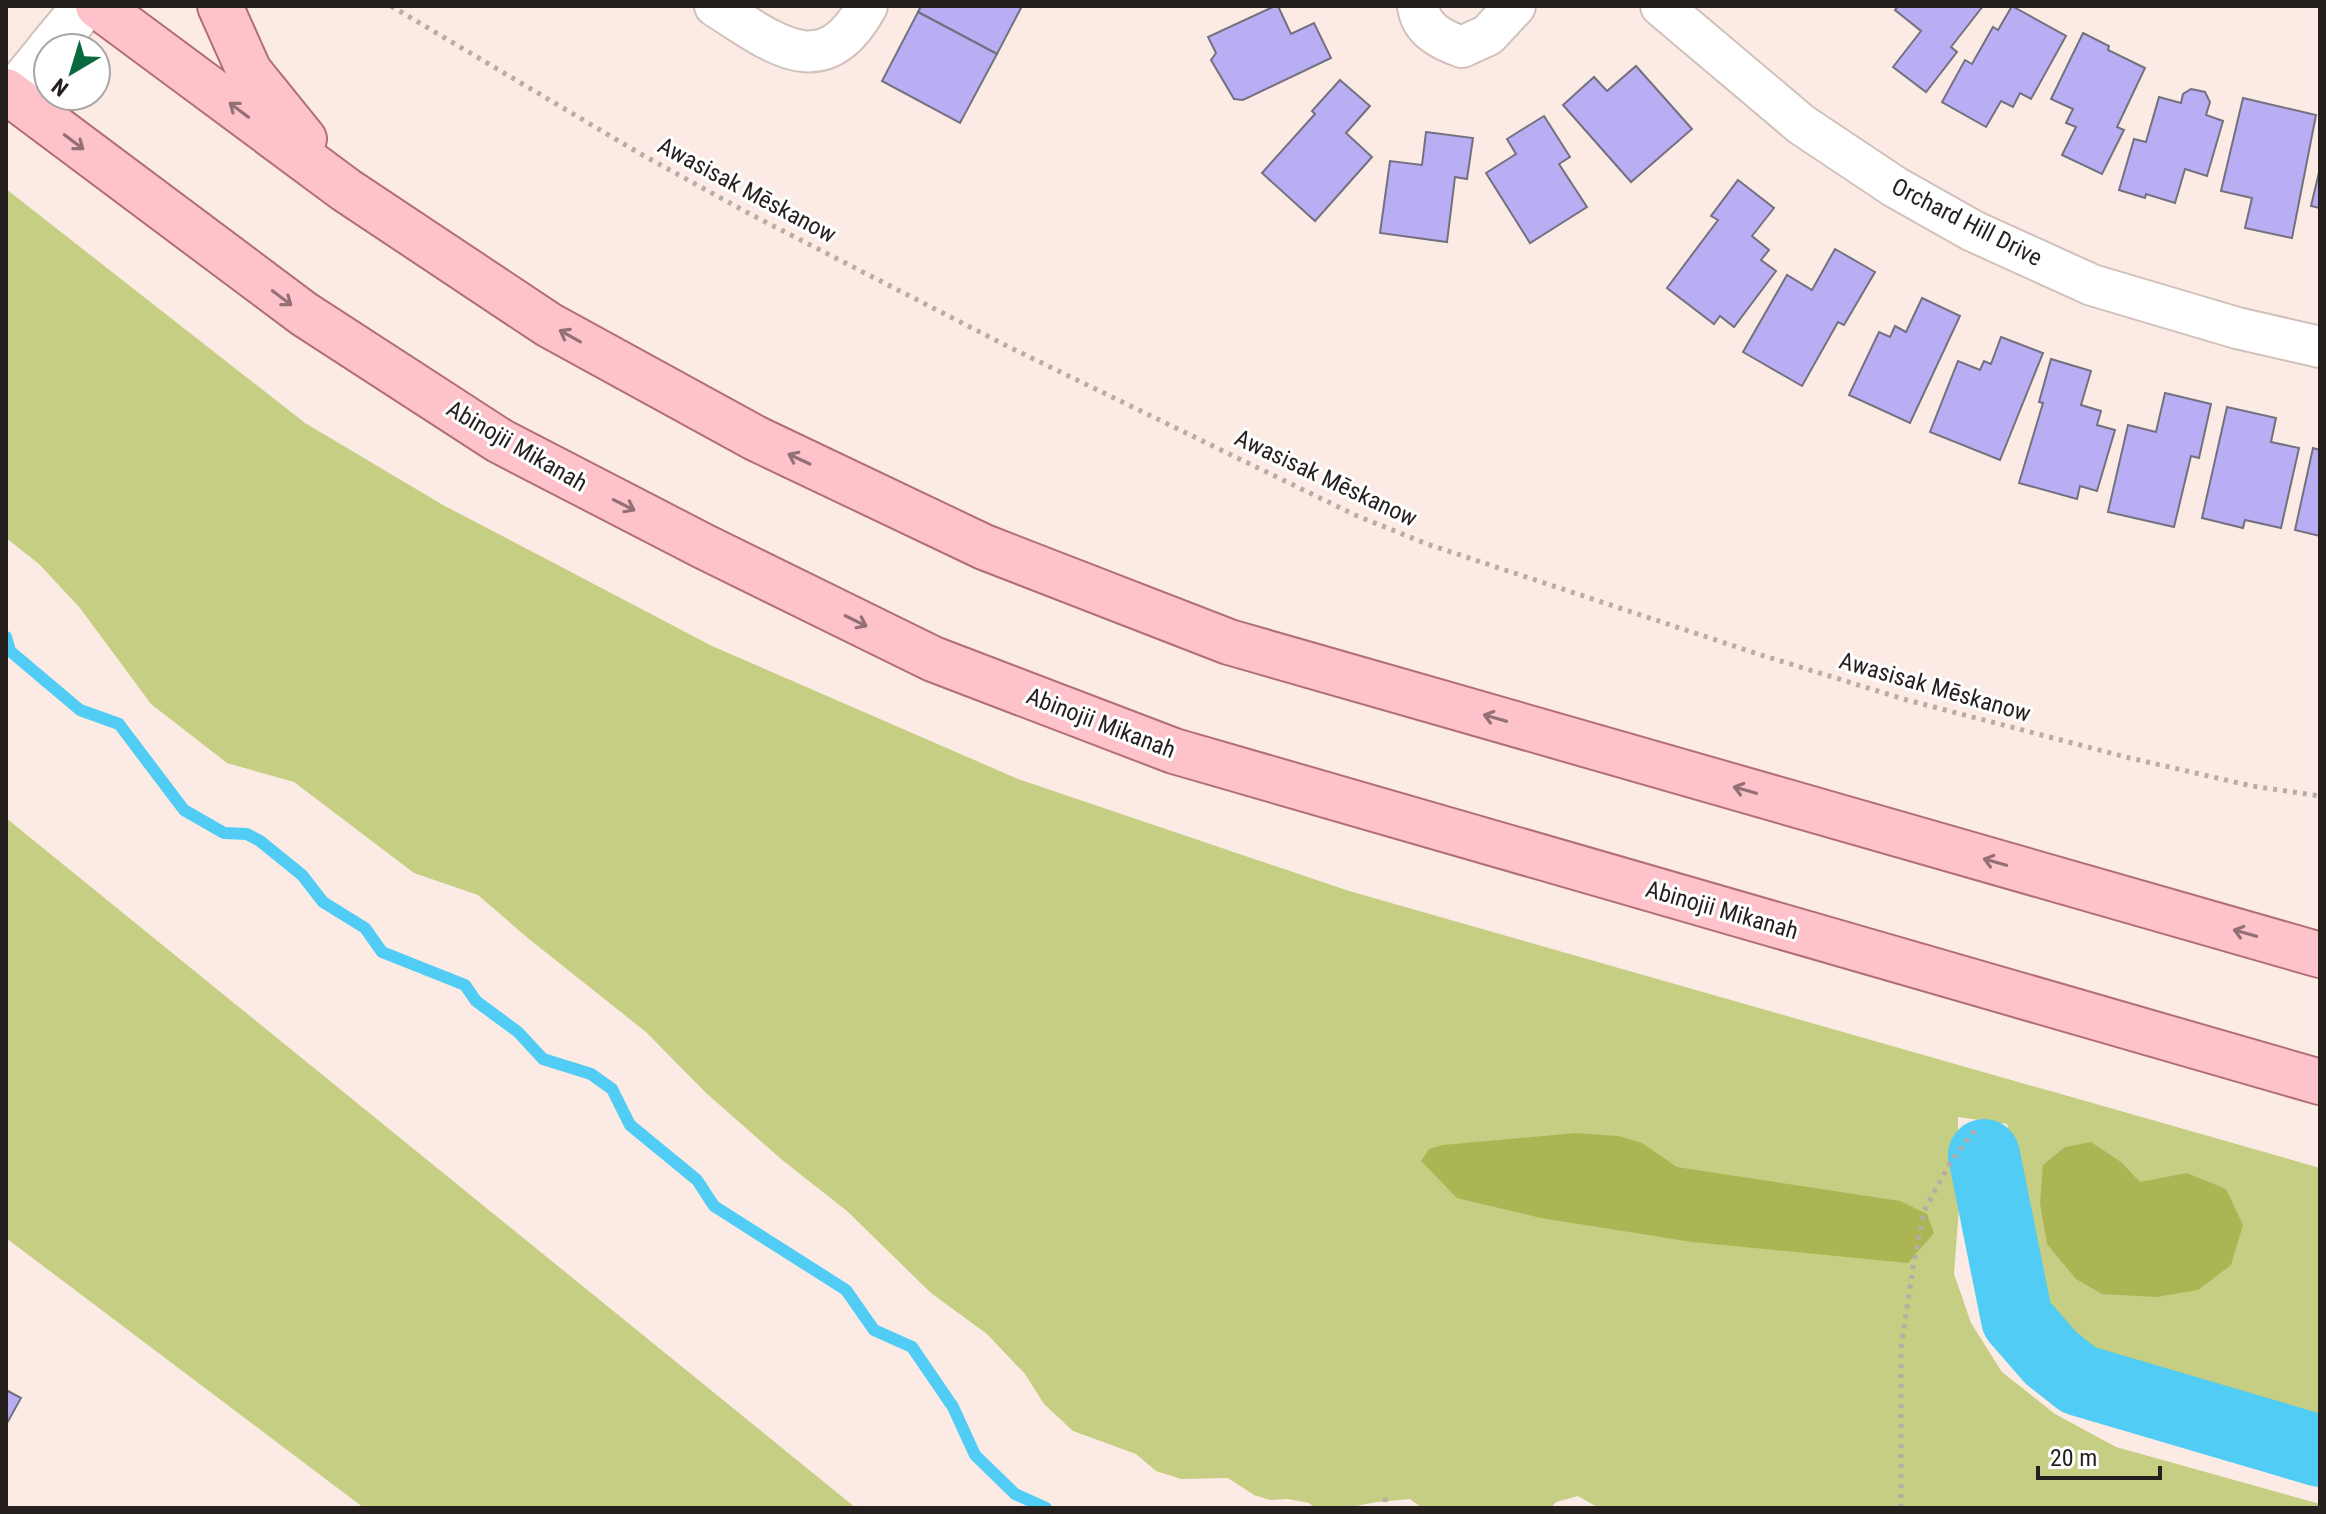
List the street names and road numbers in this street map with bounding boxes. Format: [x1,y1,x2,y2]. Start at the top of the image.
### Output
street label: Awasisak Mēskanow [653,131,841,249]
street label: Orchard Hill Drive [1887,172,2047,272]
street label: Abinojii Mikanah [442,395,592,497]
street label: Awasisak Mēskanow [1231,424,1421,532]
street label: Awasisak Mēskanow [1836,646,2034,728]
street label: Abinojii Mikanah [1022,682,1180,764]
street label: Abinojii Mikanah [1642,875,1802,945]

